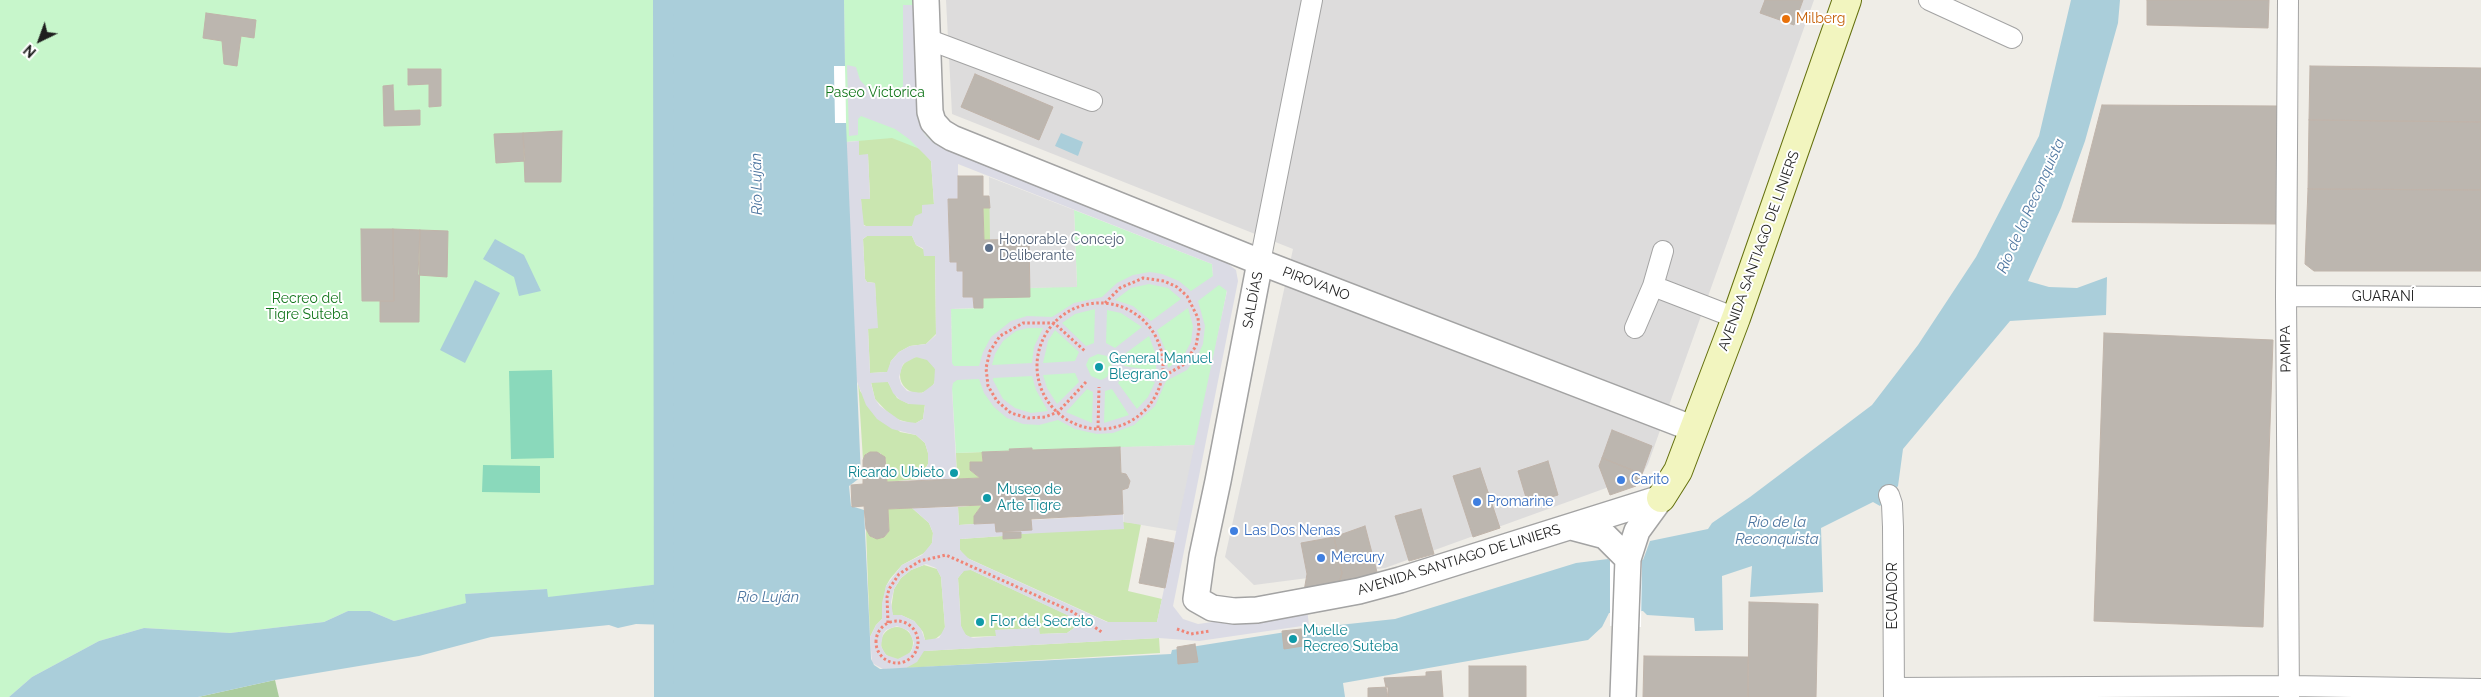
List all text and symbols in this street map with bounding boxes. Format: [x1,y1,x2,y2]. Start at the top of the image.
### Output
place label: Milberg [1796,11,1845,27]
marker: Milberg [1780,13,1792,25]
north arrow [15,15,65,65]
text: N [21,42,39,61]
park label: Paseo Victorica [825,85,925,101]
water label: Río de la Reconquista [1993,136,2069,276]
street label: AVENIDA SANTIAGO DE LINIERS [1715,149,1803,353]
water label: Río Luján [747,153,767,215]
place label: Honorable Concejo Deliberante [999,232,1124,264]
marker: Honorable Concejo Deliberante [983,242,995,254]
street label: PIROVANO [1280,263,1352,305]
street label: SALDÍAS [1239,270,1267,330]
street label: GUARANÍ [2352,289,2414,305]
park label: Recreo del Tigre Suteba [266,291,348,324]
street label: PAMPA [2277,325,2295,373]
place label: General Manuel Blegrano [1109,351,1212,384]
marker: General Manuel Blegrano [1093,361,1105,373]
place label: Ricardo Ubieto [848,465,944,481]
marker: Ricardo Ubieto [948,467,960,479]
place label: Carito [1631,472,1669,488]
marker: Carito [1615,474,1627,486]
place label: Museo de Arte Tigre [997,482,1061,514]
marker: Museo de Arte Tigre [981,492,993,504]
place label: Promarine [1487,494,1554,510]
marker: Promarine [1471,496,1483,508]
water label: Río de la Reconquista [1735,513,1819,548]
street label: AVENIDA SANTIAGO DE LINIERS [1355,521,1563,599]
place label: Las Dos Nenas [1244,523,1340,539]
marker: Las Dos Nenas [1228,525,1240,537]
place label: Mercury [1331,550,1385,566]
marker: Mercury [1315,552,1327,564]
street label: ECUADOR [1885,562,1901,630]
water label: Río Luján [737,588,799,606]
place label: Flor del Secreto [990,614,1093,630]
marker: Flor del Secreto [974,616,986,628]
place label: Muelle Recreo Suteba [1303,623,1398,656]
marker: Muelle Recreo Suteba [1287,633,1299,645]

